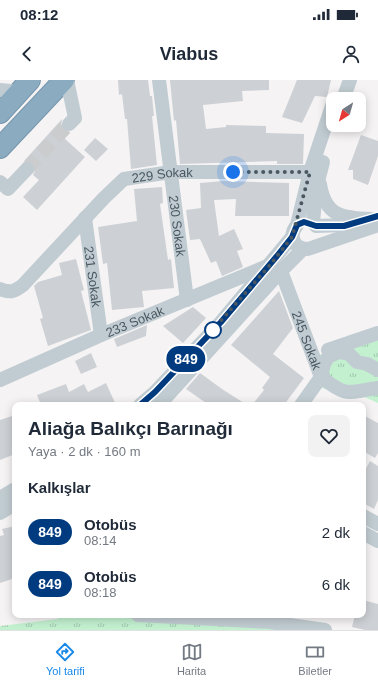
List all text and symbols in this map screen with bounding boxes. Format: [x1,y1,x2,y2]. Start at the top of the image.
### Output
text: 08:12 [20,6,58,23]
icon: back [16,43,38,65]
icon: person [340,43,362,65]
text: Viabus [160,44,218,64]
north arrow [326,92,366,132]
map controls [326,92,366,132]
your location [223,162,243,182]
street label: 229 Sokak [131,164,193,185]
street label: 230 Sokak [166,194,189,258]
street label: 231 Sokak [81,245,105,308]
street label: 233 Sokak [103,302,166,340]
street label: 245 Sokak [289,309,325,372]
unlabelled marker [204,321,222,339]
line badge: 849 [163,346,209,372]
text: 849 [174,351,198,367]
button: heart [308,415,350,457]
text: Aliağa Balıkçı Barınağı [28,418,233,439]
text: Yaya · 2 dk · 160 m [28,444,140,459]
text: Kalkışlar [28,479,91,496]
text: Otobüs [84,516,137,533]
text: 849 [38,524,62,540]
text: 2 dk [322,524,350,541]
text: 08:14 [84,533,117,548]
text: Otobüs [84,568,137,585]
text: 849 [38,576,62,592]
text: 6 dk [322,576,350,593]
text: 08:18 [84,585,117,600]
tab: Yol tarifi [46,641,85,677]
tab: Harita [177,641,206,677]
tab: Biletler [298,641,332,677]

